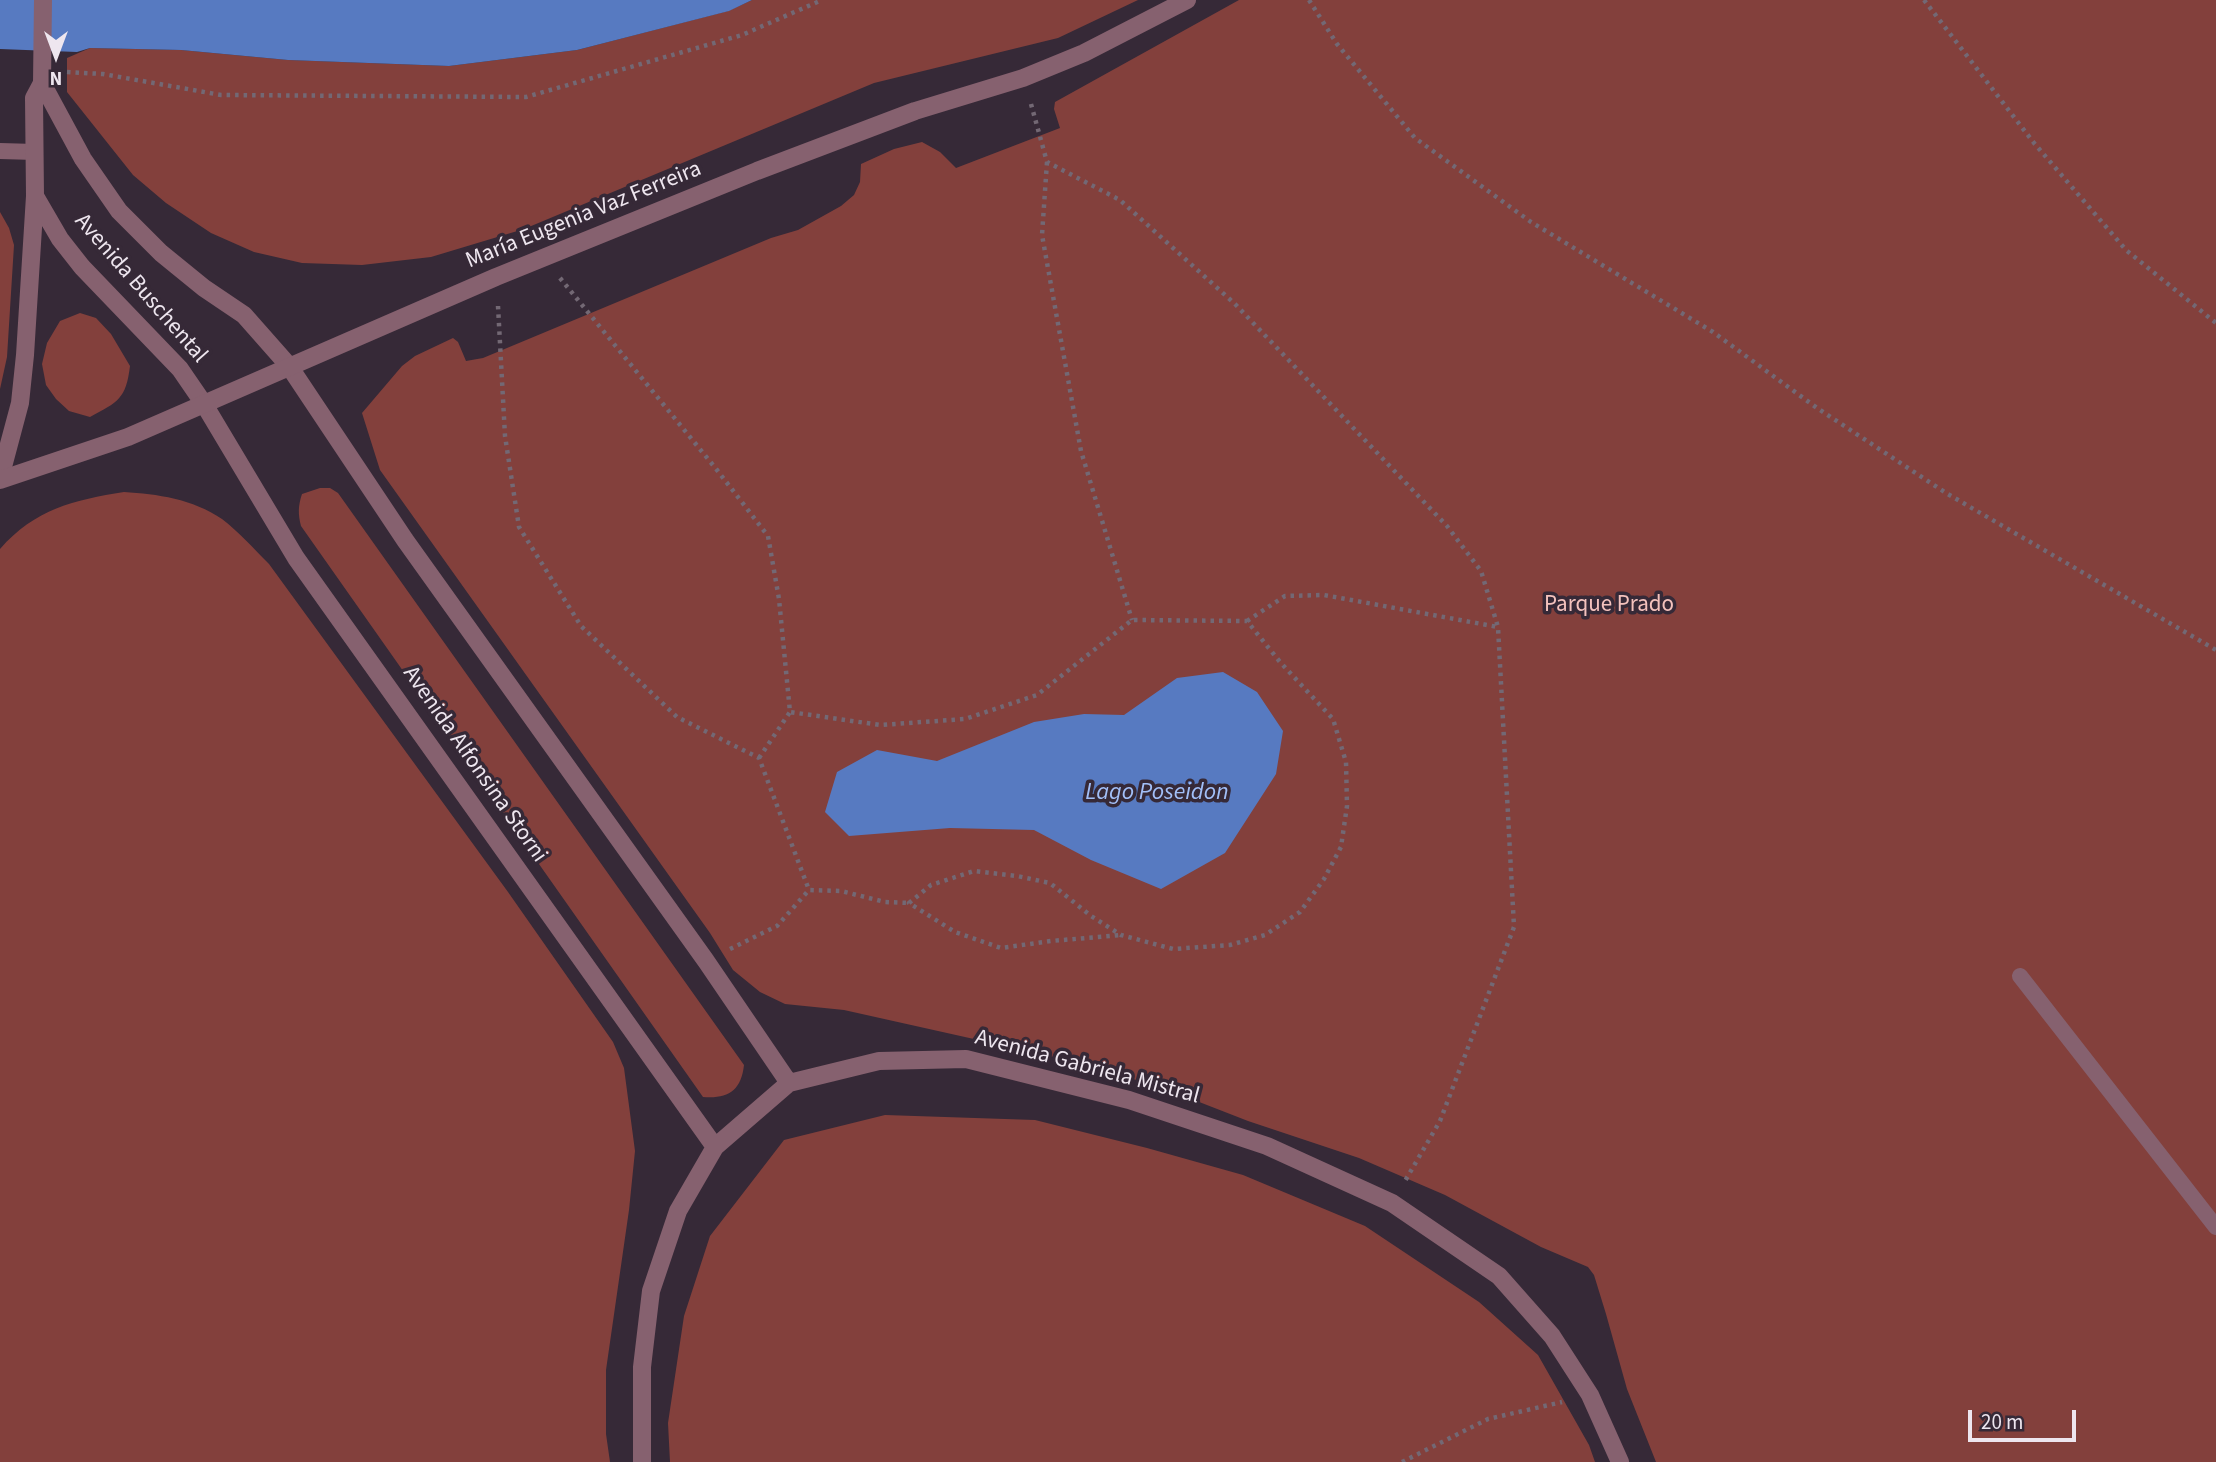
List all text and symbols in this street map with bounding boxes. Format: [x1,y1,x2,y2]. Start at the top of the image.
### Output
north arrow [21,21,91,91]
text: N [50,64,62,91]
street label: María Eugenia Vaz Ferreira [462,156,706,276]
street label: Avenida Buschental [68,209,212,369]
park label: Parque Prado [1544,592,1674,620]
street label: Avenida Alfonsina Storni [396,661,552,869]
water label: Lago Poseidon [1085,780,1229,808]
street label: Avenida Gabriela Mistral [972,1025,1202,1111]
scale bar [1971,1396,2080,1440]
text: 20 m [1981,1407,2023,1437]

